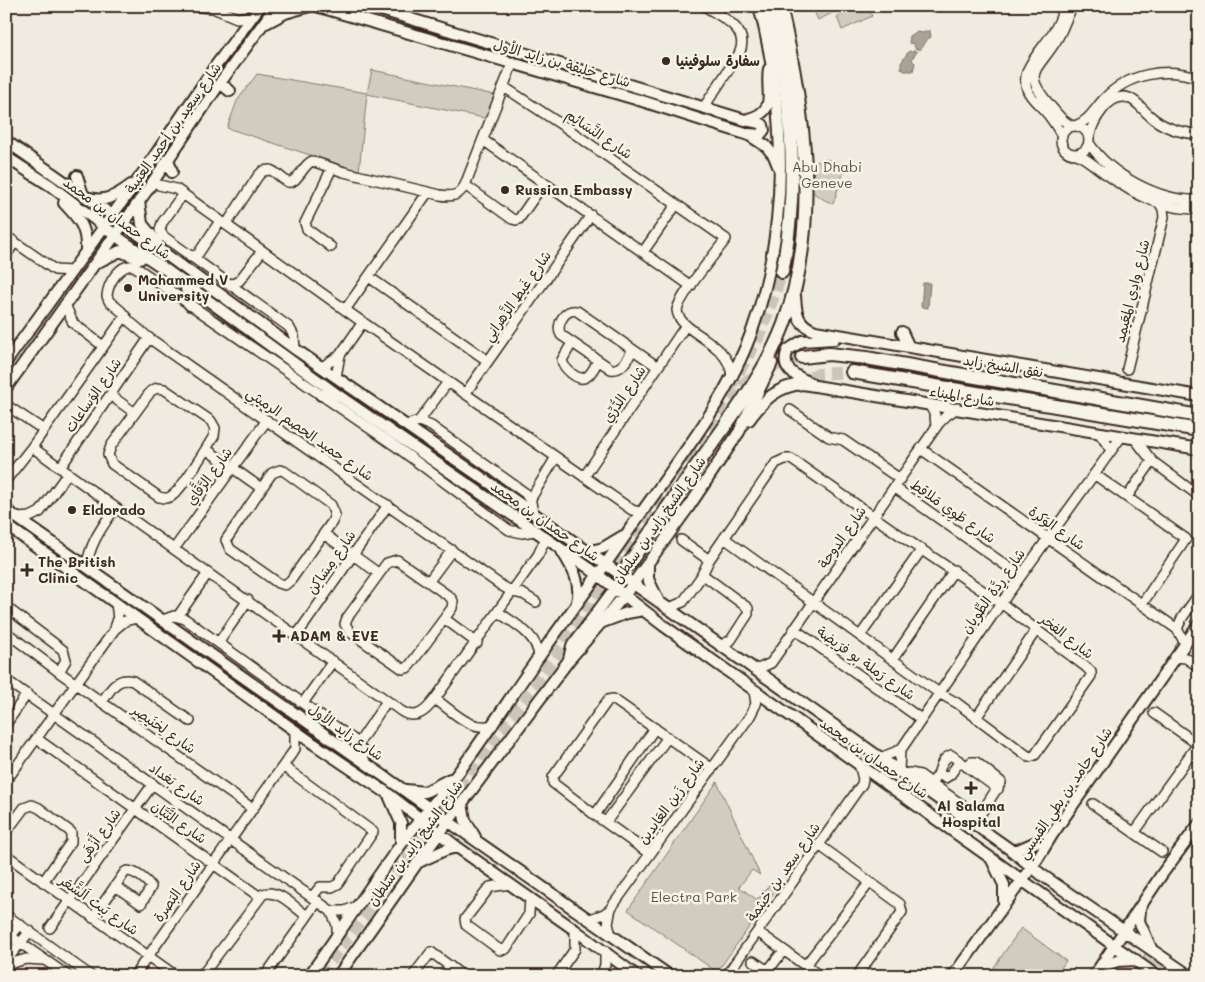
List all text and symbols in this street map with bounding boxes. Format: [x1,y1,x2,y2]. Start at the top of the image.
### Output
street label: شارع خليفة بن زايد الأول [491,34,633,92]
place label: سفارة سلوفينيا [676,51,760,71]
marker: سفارة سلوفينيا [660,55,672,67]
street label: شارع سعيد بن أحمد العتيبة [120,59,226,197]
street label: شارع النَّسَائِم [561,104,636,165]
park label: Abu Dhabi Geneve [792,157,862,192]
street label: شارع حمدان بن محمد [59,172,175,264]
place label: Russian Embassy [515,180,633,199]
marker: Russian Embassy [499,184,511,196]
street label: شارع وادِي المِعَيمِد [1110,237,1155,345]
street label: شارع غَيط الزَّهرانِي [478,246,558,347]
place label: Mohammed V University [138,270,228,305]
marker: Mohammed V University [122,282,134,294]
street label: نفق الشيخ زايد [961,350,1045,382]
street label: شارع الوُساعات [60,354,126,436]
street label: شارع الدُّرِّي [597,361,651,427]
street label: شارع الميناء [928,381,996,411]
street label: شارع حميد الحصم الرميثي [241,383,378,488]
street label: شارع الرَّقَّاي [179,441,238,510]
street label: شارع الشيخ زايد بن سلطان [607,452,711,588]
street label: شارع طَوِي مَلاقِط [906,474,1000,549]
street label: شارع حمدان بن محمد [487,476,603,566]
place label: Eldorado [82,500,146,519]
street label: شارع الوَكرة [1025,501,1089,555]
street label: شارع الدوحة [813,502,871,572]
marker: Eldorado [66,504,78,516]
street label: شارع مِسَاكِن [302,526,360,598]
street label: شارع رِدَّة الطِّويان [956,544,1030,638]
place label: The British Clinic [38,552,115,587]
marker: The British Clinic [20,563,34,577]
street label: شارع الفخر [1035,608,1098,663]
street label: شارع رَملة بو فرَيضة [813,622,919,704]
place label: ADAM & EVE [290,626,379,645]
marker: ADAM & EVE [272,629,286,643]
street label: شارع لِخنَيصِر [127,699,200,758]
street label: شارع زايد الأول [304,699,388,765]
street label: شارع حمدان بن محمد [816,713,932,803]
street label: شارع حامد بن بطي القبيسي [1013,723,1119,865]
street label: شارع زَين العَابِدين [633,754,710,849]
street label: شارع بَغداد [145,758,209,810]
street label: شارع الشيخ زايد بن سلطان [362,776,468,910]
marker: Al Salama Hospital [964,781,978,795]
street label: شارع التَّبَّان [147,796,211,848]
place label: Al Salama Hospital [937,796,1005,831]
street label: شارع أَزْهَى [72,804,125,866]
street label: شارع سعد بن خيثمة [741,818,825,926]
street label: شارع البَصرة [148,856,206,926]
street label: شارع بَيت اَلشَّعَر [55,869,143,940]
park label: Electra Park [651,887,737,906]

